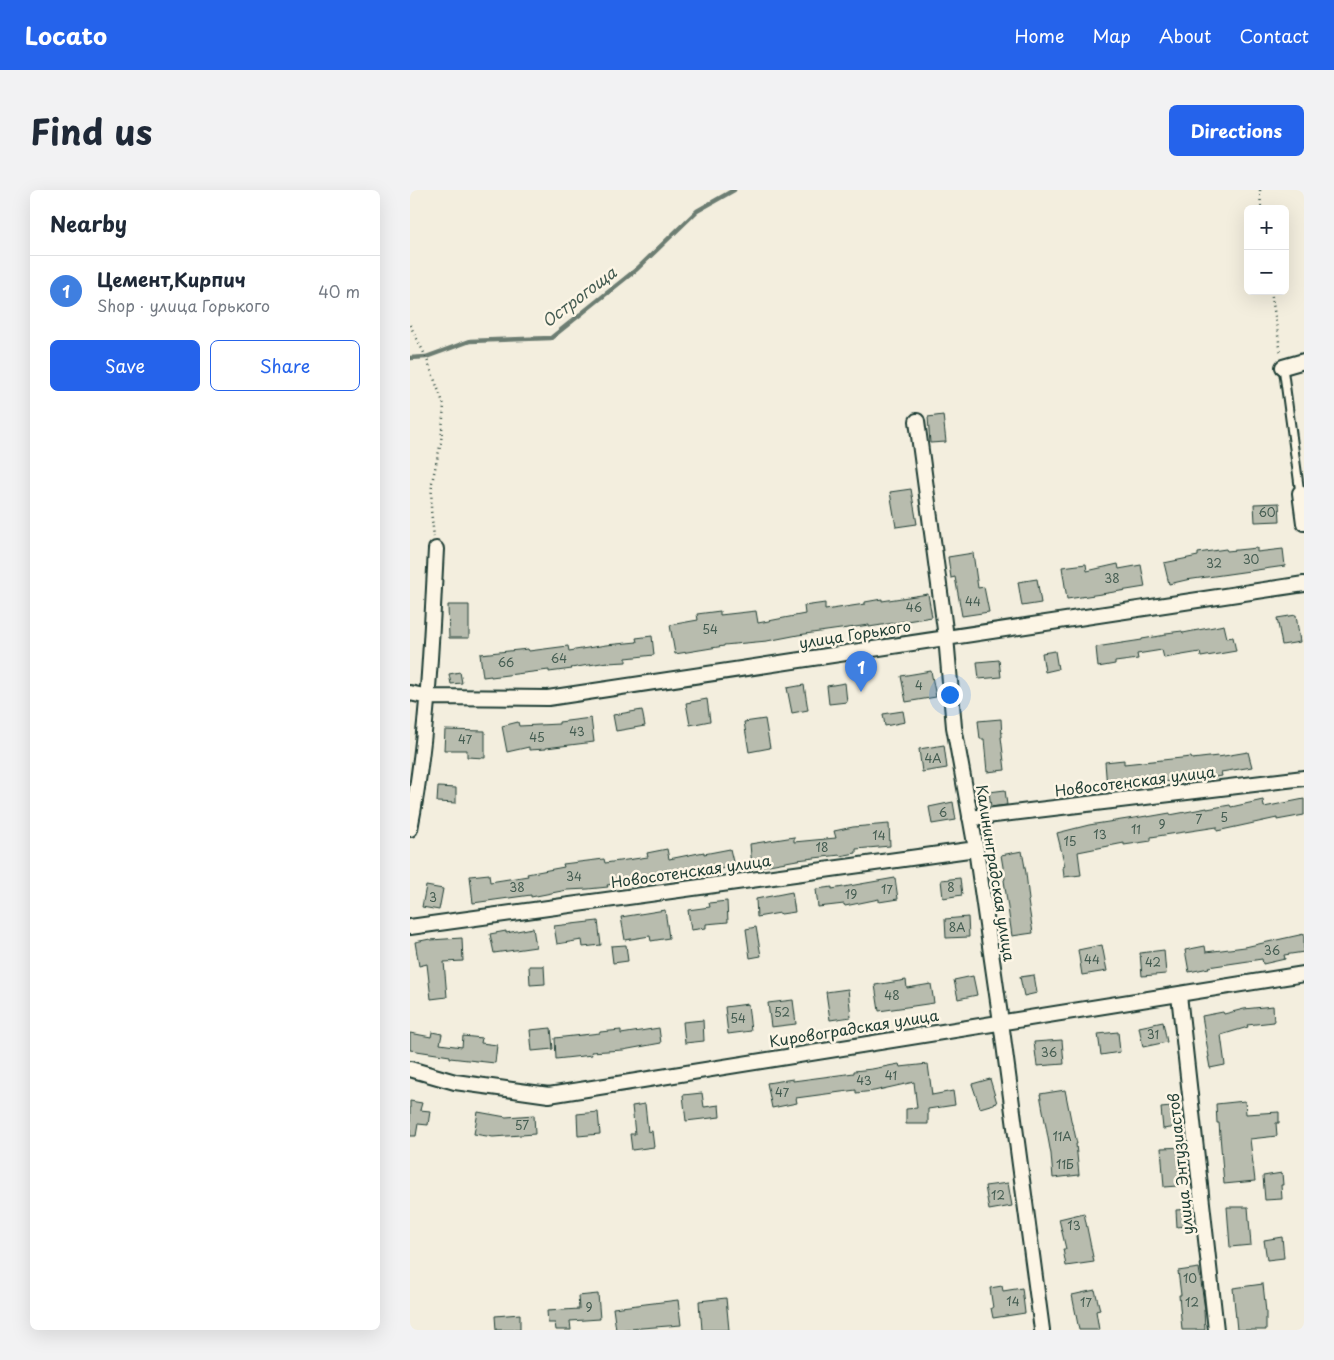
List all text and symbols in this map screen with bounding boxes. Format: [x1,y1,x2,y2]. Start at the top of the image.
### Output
text: Locato [25,17,107,53]
text: Home [1014,22,1064,49]
text: Map [1092,22,1131,49]
text: About [1159,22,1211,49]
text: Contact [1239,22,1309,49]
text: Find us [30,104,152,157]
button: Directions [1169,105,1304,156]
map controls [1244,205,1289,295]
button: + [1244,205,1289,250]
text: Nearby [50,207,127,239]
button: − [1244,250,1289,295]
water label: Острогоща [536,259,622,332]
text: Цемент,Кирпич [97,265,246,293]
text: 1 [62,279,70,303]
text: 40 m [318,279,360,303]
text: Shop · улица Горького [97,293,270,317]
button: Save [50,340,200,391]
button: Share [210,340,360,391]
house number: 60 [1258,503,1276,521]
house number: 30 [1243,550,1260,568]
house number: 32 [1206,554,1222,572]
house number: 38 [1104,569,1120,587]
house number: 44 [965,592,981,610]
house number: 46 [906,598,922,616]
street label: улица Горького [797,613,912,654]
house number: 54 [702,620,718,638]
house number: 64 [551,649,567,667]
pin: 1 [845,651,877,692]
house number: 66 [498,653,514,671]
house number: 4 [915,676,923,694]
your location [937,682,963,708]
house number: 43 [569,722,585,740]
house number: 45 [529,728,545,746]
house number: 47 [458,730,473,748]
house number: 4А [924,749,942,767]
street label: Новосотенская улица [1053,759,1217,802]
street label: Калининградская улица [971,783,1022,963]
house number: 6 [939,803,947,821]
house number: 5 [1220,808,1228,826]
house number: 7 [1196,810,1203,828]
house number: 9 [1158,815,1166,833]
house number: 11 [1131,820,1141,838]
house number: 13 [1093,825,1107,843]
house number: 14 [872,826,886,844]
house number: 15 [1063,832,1077,850]
house number: 18 [816,838,828,856]
street label: Новосотенская улица [609,848,773,893]
house number: 34 [566,867,582,885]
house number: 38 [509,878,525,896]
house number: 8 [947,878,955,896]
house number: 17 [881,880,893,898]
house number: 19 [845,885,857,903]
house number: 3 [429,888,437,906]
house number: 8А [949,918,965,936]
house number: 36 [1264,941,1280,959]
house number: 44 [1084,950,1100,968]
house number: 42 [1145,953,1161,971]
house number: 48 [884,986,900,1004]
street label: Кировоградская улица [767,1003,941,1052]
house number: 52 [774,1003,790,1021]
house number: 54 [730,1009,746,1027]
house number: 31 [1147,1025,1159,1043]
house number: 36 [1041,1043,1057,1061]
house number: 41 [885,1066,897,1084]
house number: 43 [856,1071,872,1089]
house number: 47 [775,1083,790,1101]
street label: улица Энтузиастов [1161,1092,1198,1236]
house number: 57 [515,1116,529,1134]
house number: 11А [1052,1127,1072,1145]
house number: 11Б [1056,1155,1074,1173]
house number: 12 [991,1186,1005,1204]
house number: 13 [1067,1216,1081,1234]
house number: 10 [1183,1269,1197,1287]
house number: 14 [1006,1292,1020,1310]
house number: 17 [1080,1293,1092,1311]
house number: 12 [1185,1293,1199,1311]
house number: 9 [585,1298,593,1316]

